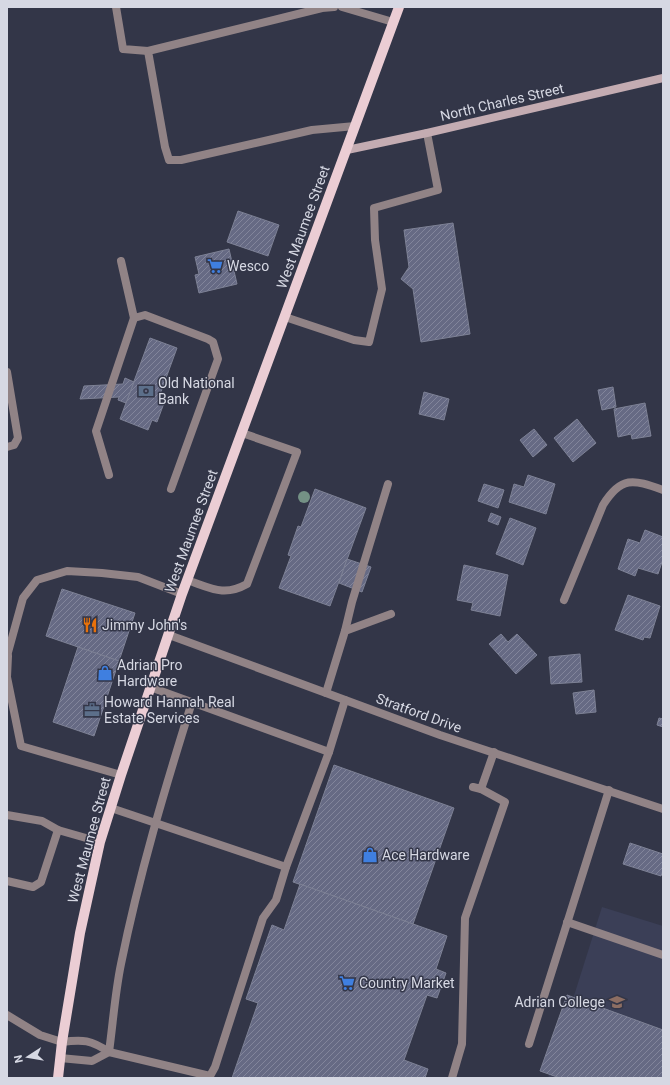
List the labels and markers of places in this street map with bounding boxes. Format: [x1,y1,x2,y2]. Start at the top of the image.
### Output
supermarket icon: Wesco [206,257,224,275]
place label: Wesco [227,258,269,274]
place label: Old National Bank [158,375,235,407]
bank icon: Old National Bank [137,382,155,400]
restaurant icon: Jimmy John's [81,616,99,634]
place label: Jimmy John's [102,617,187,633]
place label: Adrian Pro Hardware [117,657,182,689]
shop icon: Adrian Pro Hardware [96,664,114,682]
place label: Howard Hannah Real Estate Services [104,694,235,726]
office icon: Howard Hannah Real Estate Services [83,701,101,719]
shop icon: Ace Hardware [361,846,379,864]
place label: Ace Hardware [382,847,470,863]
supermarket icon: Country Market [338,974,356,992]
place label: Country Market [359,975,455,991]
school or university icon: Adrian College [608,993,626,1011]
place label: Adrian College [514,994,605,1010]

